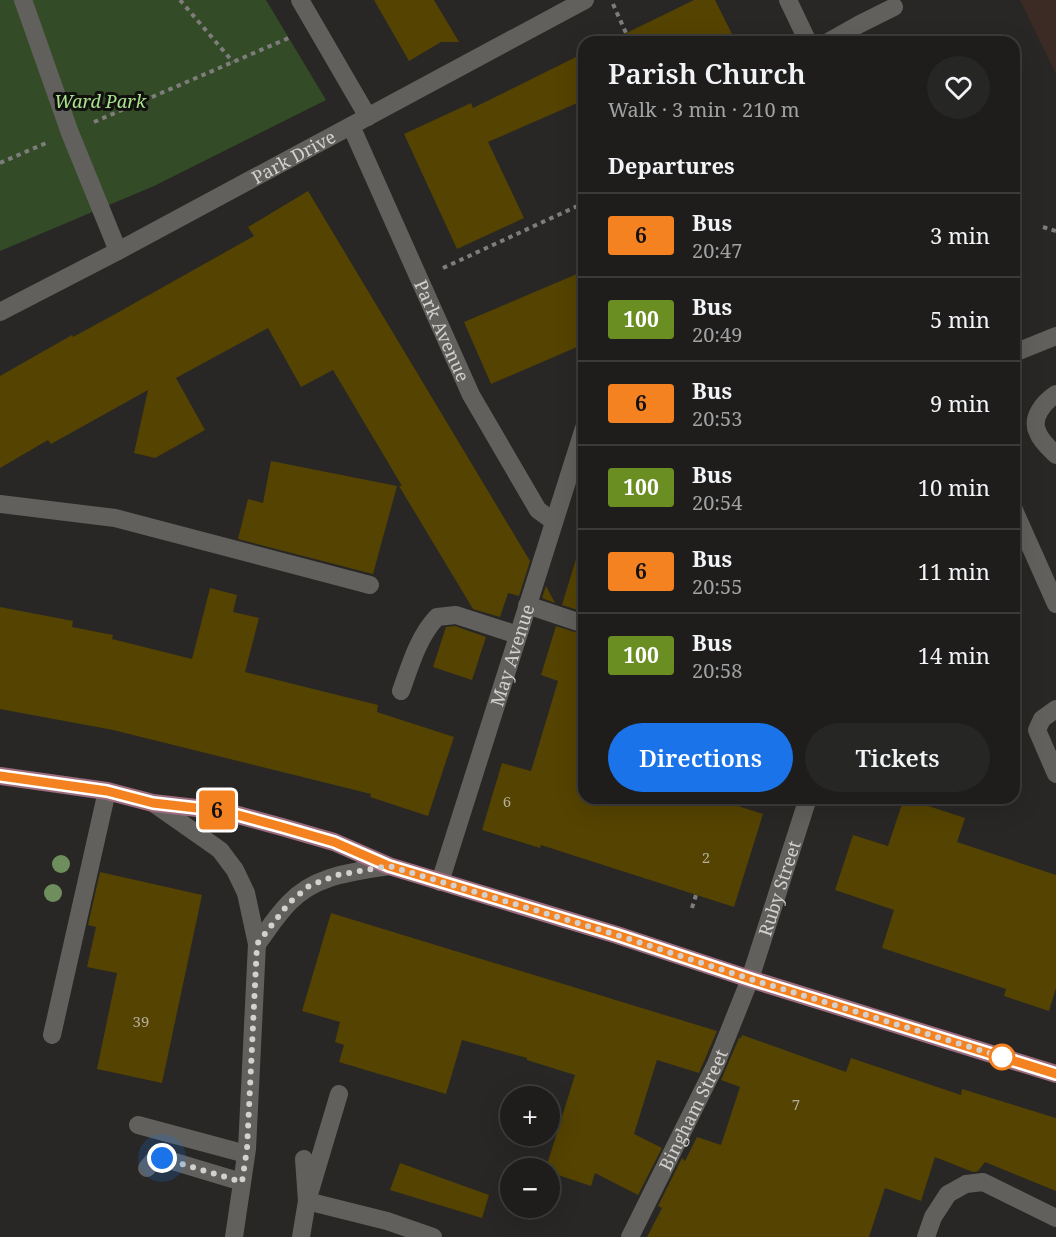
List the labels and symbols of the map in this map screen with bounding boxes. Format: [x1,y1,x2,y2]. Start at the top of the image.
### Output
park label: Ward Park [54,89,147,113]
street label: Park Drive [247,124,340,189]
street label: Park Avenue [409,276,475,385]
street label: May Avenue [485,601,539,709]
line badge: 6 [198,790,236,830]
house number: 6 [503,791,511,811]
street label: Ruby Street [753,837,806,939]
house number: 2 [702,847,710,867]
house number: 39 [133,1011,149,1031]
unlabelled marker [989,1044,1015,1070]
street label: Bingham Street [653,1046,733,1174]
house number: 7 [792,1094,800,1114]
your location [147,1143,177,1173]

